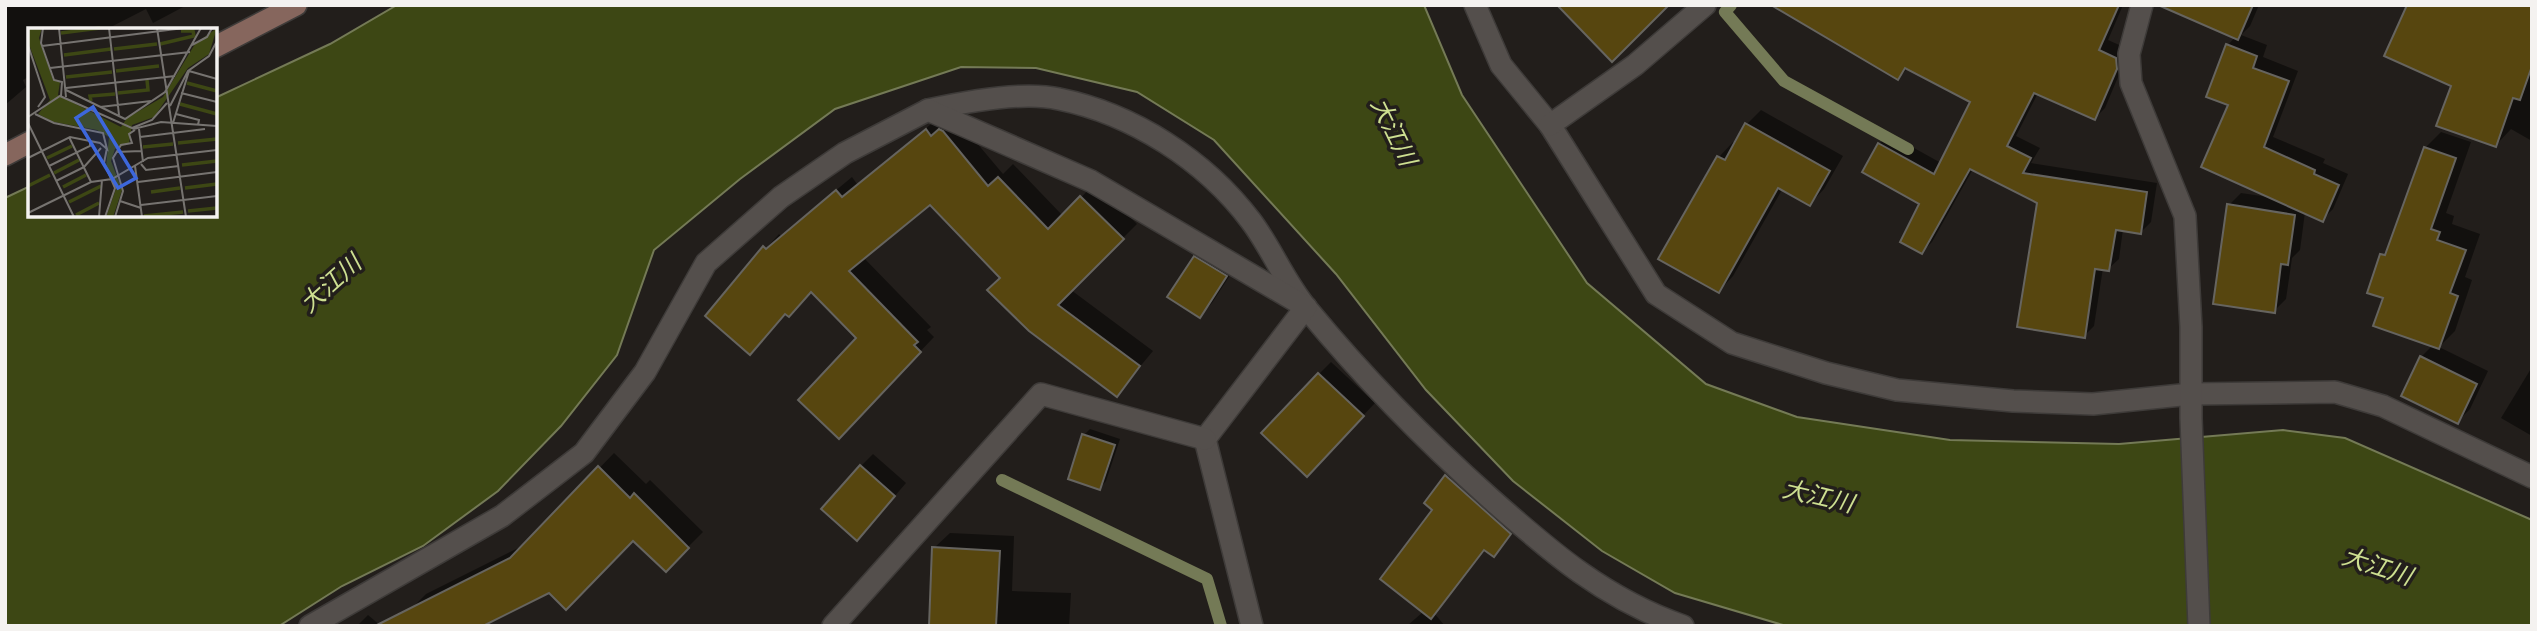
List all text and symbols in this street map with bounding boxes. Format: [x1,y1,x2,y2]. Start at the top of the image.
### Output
inset map [28,28,217,217]
water label: 大江川 [1364,93,1423,173]
water label: 大江川 [295,247,370,319]
water label: 大江川 [1780,475,1859,520]
water label: 大江川 [2338,542,2419,593]

